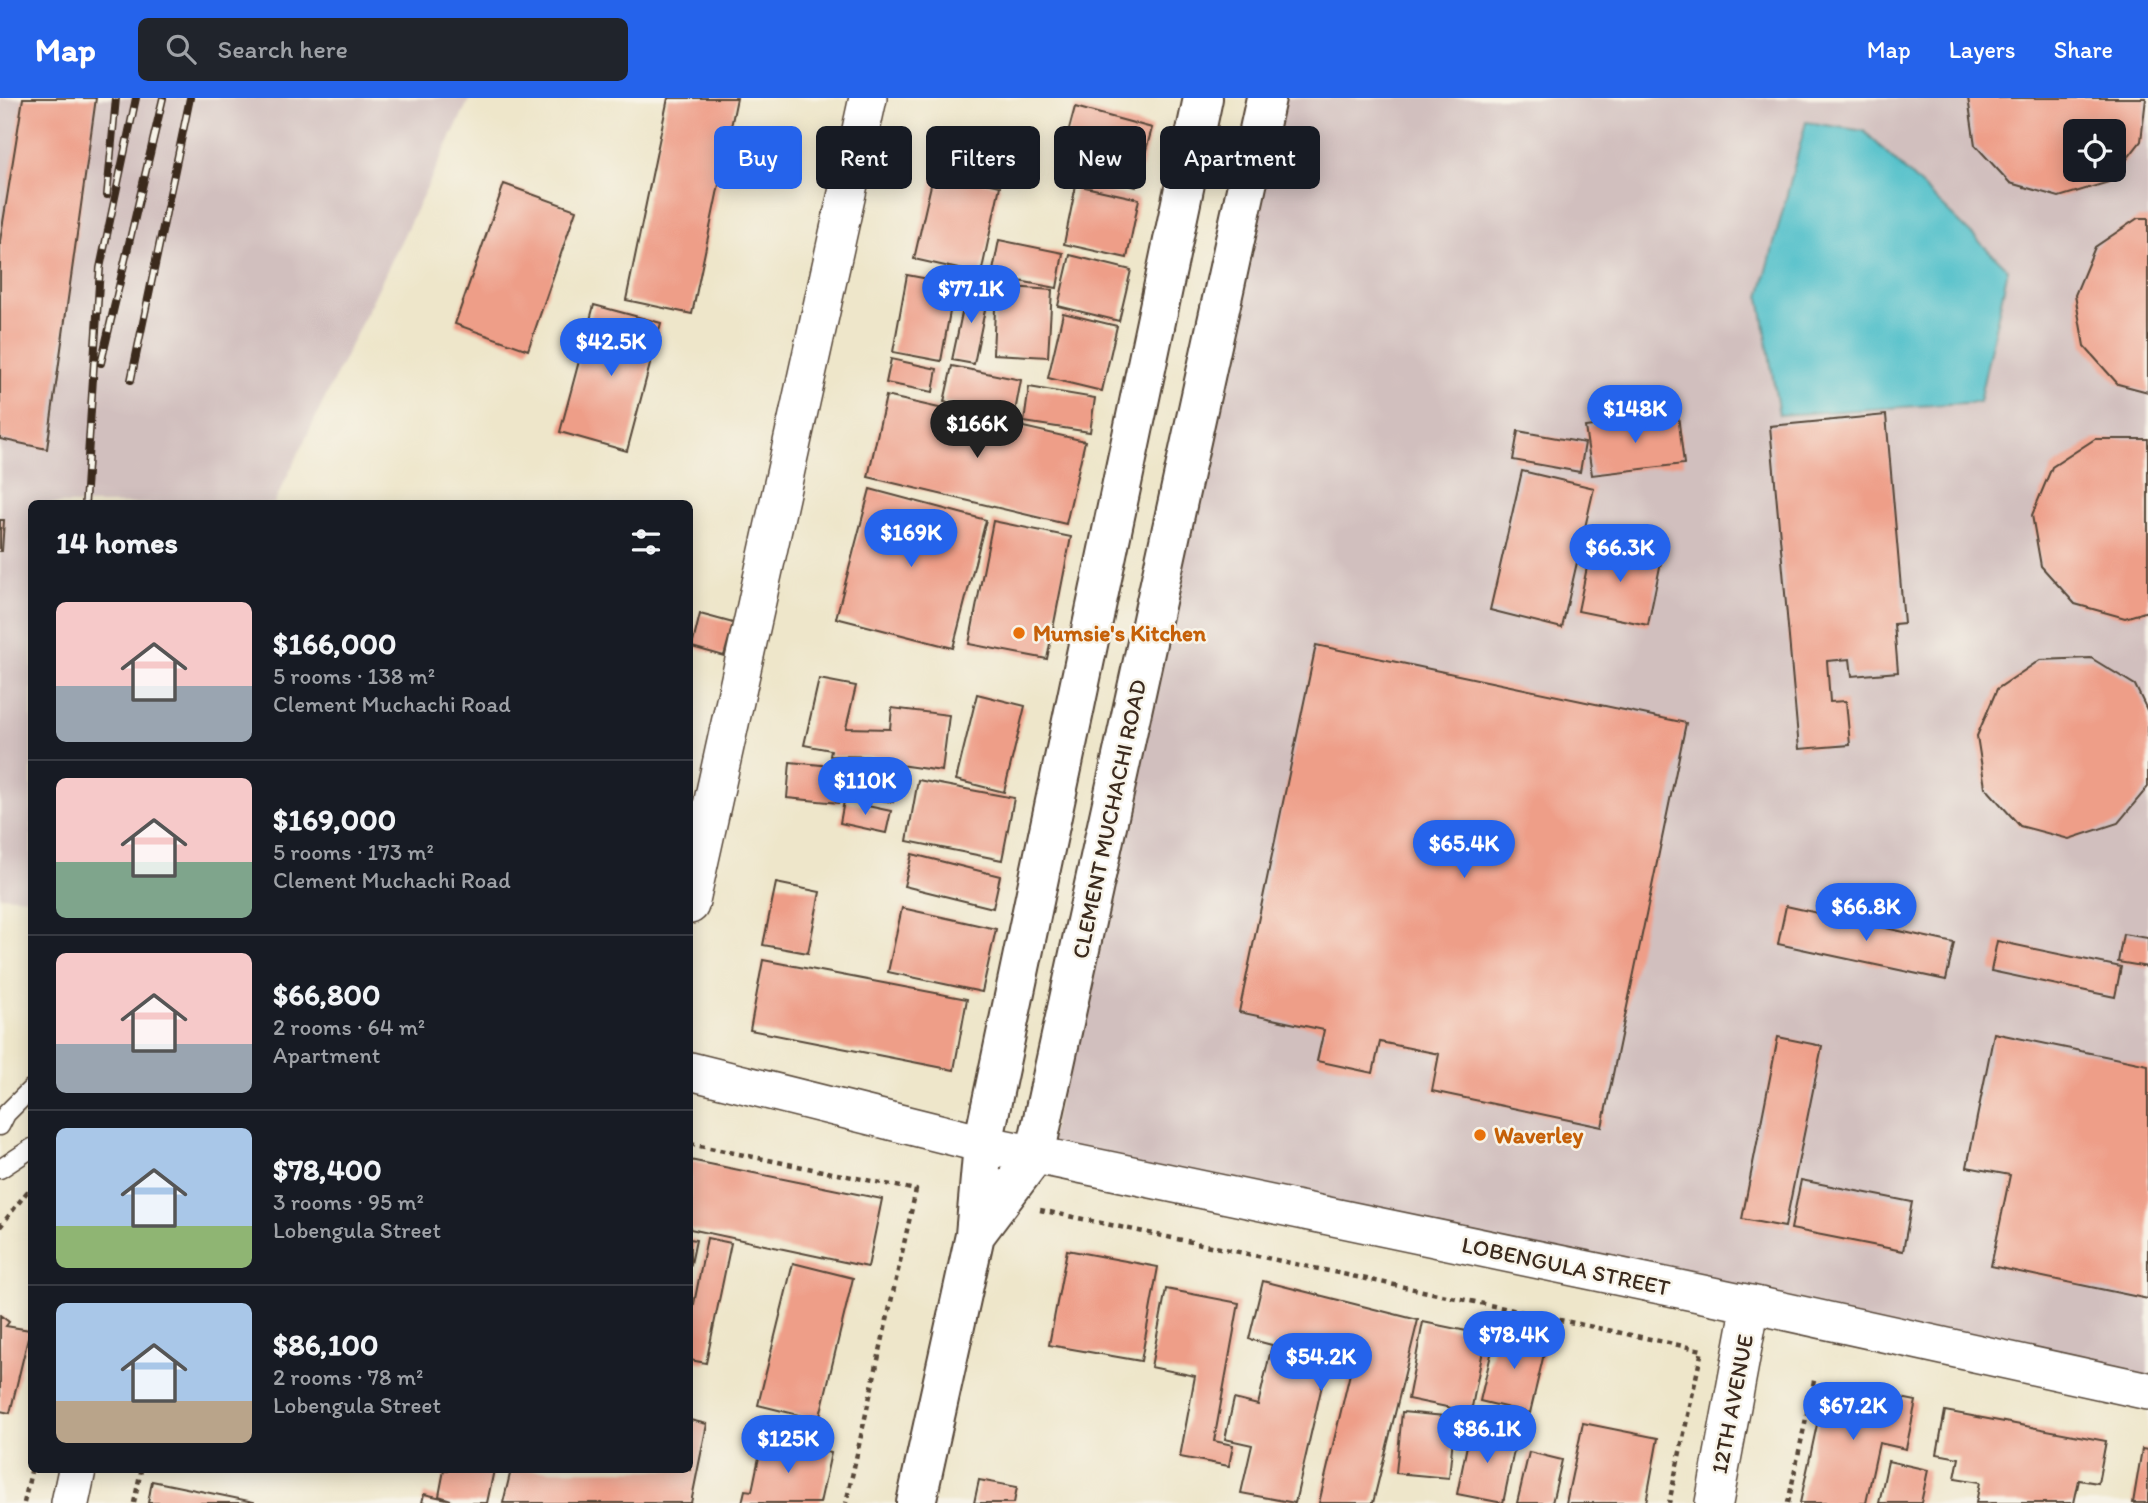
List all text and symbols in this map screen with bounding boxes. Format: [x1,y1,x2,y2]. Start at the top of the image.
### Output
search box [138,18,628,81]
text: Map [35,30,96,69]
icon: search [162,30,200,68]
text: Search here [218,33,348,65]
text: Map [1867,35,1911,64]
text: Layers [1949,35,2016,64]
text: Share [2054,35,2113,64]
map controls [2063,119,2126,182]
button: locate [2063,119,2126,182]
chip: Buy [714,126,802,189]
chip: Rent [816,126,912,189]
chip: Filters [926,126,1040,189]
chip: New [1054,126,1146,189]
chip: Apartment [1160,126,1320,189]
pin: $77.1K [914,266,1028,325]
text: $77.1K [938,274,1004,302]
pin: $42.5K [554,318,668,378]
text: $42.5K [576,327,646,355]
pin: $148K [1586,386,1684,445]
text: $148K [1603,394,1667,422]
pin: $166K [928,400,1026,460]
text: $166K [946,409,1008,437]
pin: $169K [862,510,960,569]
text: $169K [880,518,942,546]
icon: filters [627,523,665,561]
text: 14 homes [56,524,178,561]
pin: $66.3K [1563,524,1677,584]
text: $66.3K [1586,533,1654,561]
place label: Mumsie's Kitchen [1033,619,1207,647]
text: $166,000 [273,625,396,662]
marker: Mumsie's Kitchen [1011,625,1027,641]
icon: home [112,630,196,714]
text: 5 rooms · 138 m² [273,662,435,690]
street label: CLEMENT MUCHACHI ROAD [1066,677,1152,961]
text: Clement Muchachi Road [273,690,511,718]
pin: $110K [816,758,914,817]
text: $110K [834,766,896,794]
text: $169,000 [273,801,396,838]
icon: home [112,806,196,890]
pin: $65.4K [1407,820,1521,880]
text: $65.4K [1429,829,1499,857]
text: 5 rooms · 173 m² [273,838,434,866]
text: Clement Muchachi Road [273,866,511,894]
pin: $66.8K [1809,884,1923,943]
text: $66.8K [1832,892,1900,920]
text: $66,800 [273,976,380,1013]
icon: home [112,981,196,1065]
text: 2 rooms · 64 m² [273,1013,425,1041]
text: Apartment [273,1041,380,1069]
place label: Waverley [1494,1121,1584,1149]
marker: Waverley [1472,1127,1488,1143]
text: $78,400 [273,1151,382,1188]
icon: home [112,1156,196,1240]
text: 3 rooms · 95 m² [273,1188,424,1216]
text: Lobengula Street [273,1216,441,1244]
street label: LOBENGULA STREET [1459,1230,1673,1302]
pin: $78.4K [1457,1312,1571,1371]
text: $78.4K [1479,1320,1549,1348]
text: $86,100 [273,1326,379,1363]
icon: home [112,1331,196,1415]
street label: 12TH AVENUE [1705,1332,1759,1476]
pin: $54.2K [1264,1334,1378,1393]
text: $54.2K [1286,1342,1356,1370]
text: 2 rooms · 78 m² [273,1363,423,1391]
pin: $67.2K [1796,1382,1910,1442]
text: Lobengula Street [273,1391,441,1419]
text: $67.2K [1819,1391,1887,1419]
pin: $86.1K [1430,1406,1544,1465]
text: $86.1K [1453,1414,1521,1442]
pin: $125K [739,1416,837,1475]
text: $125K [757,1424,819,1452]

